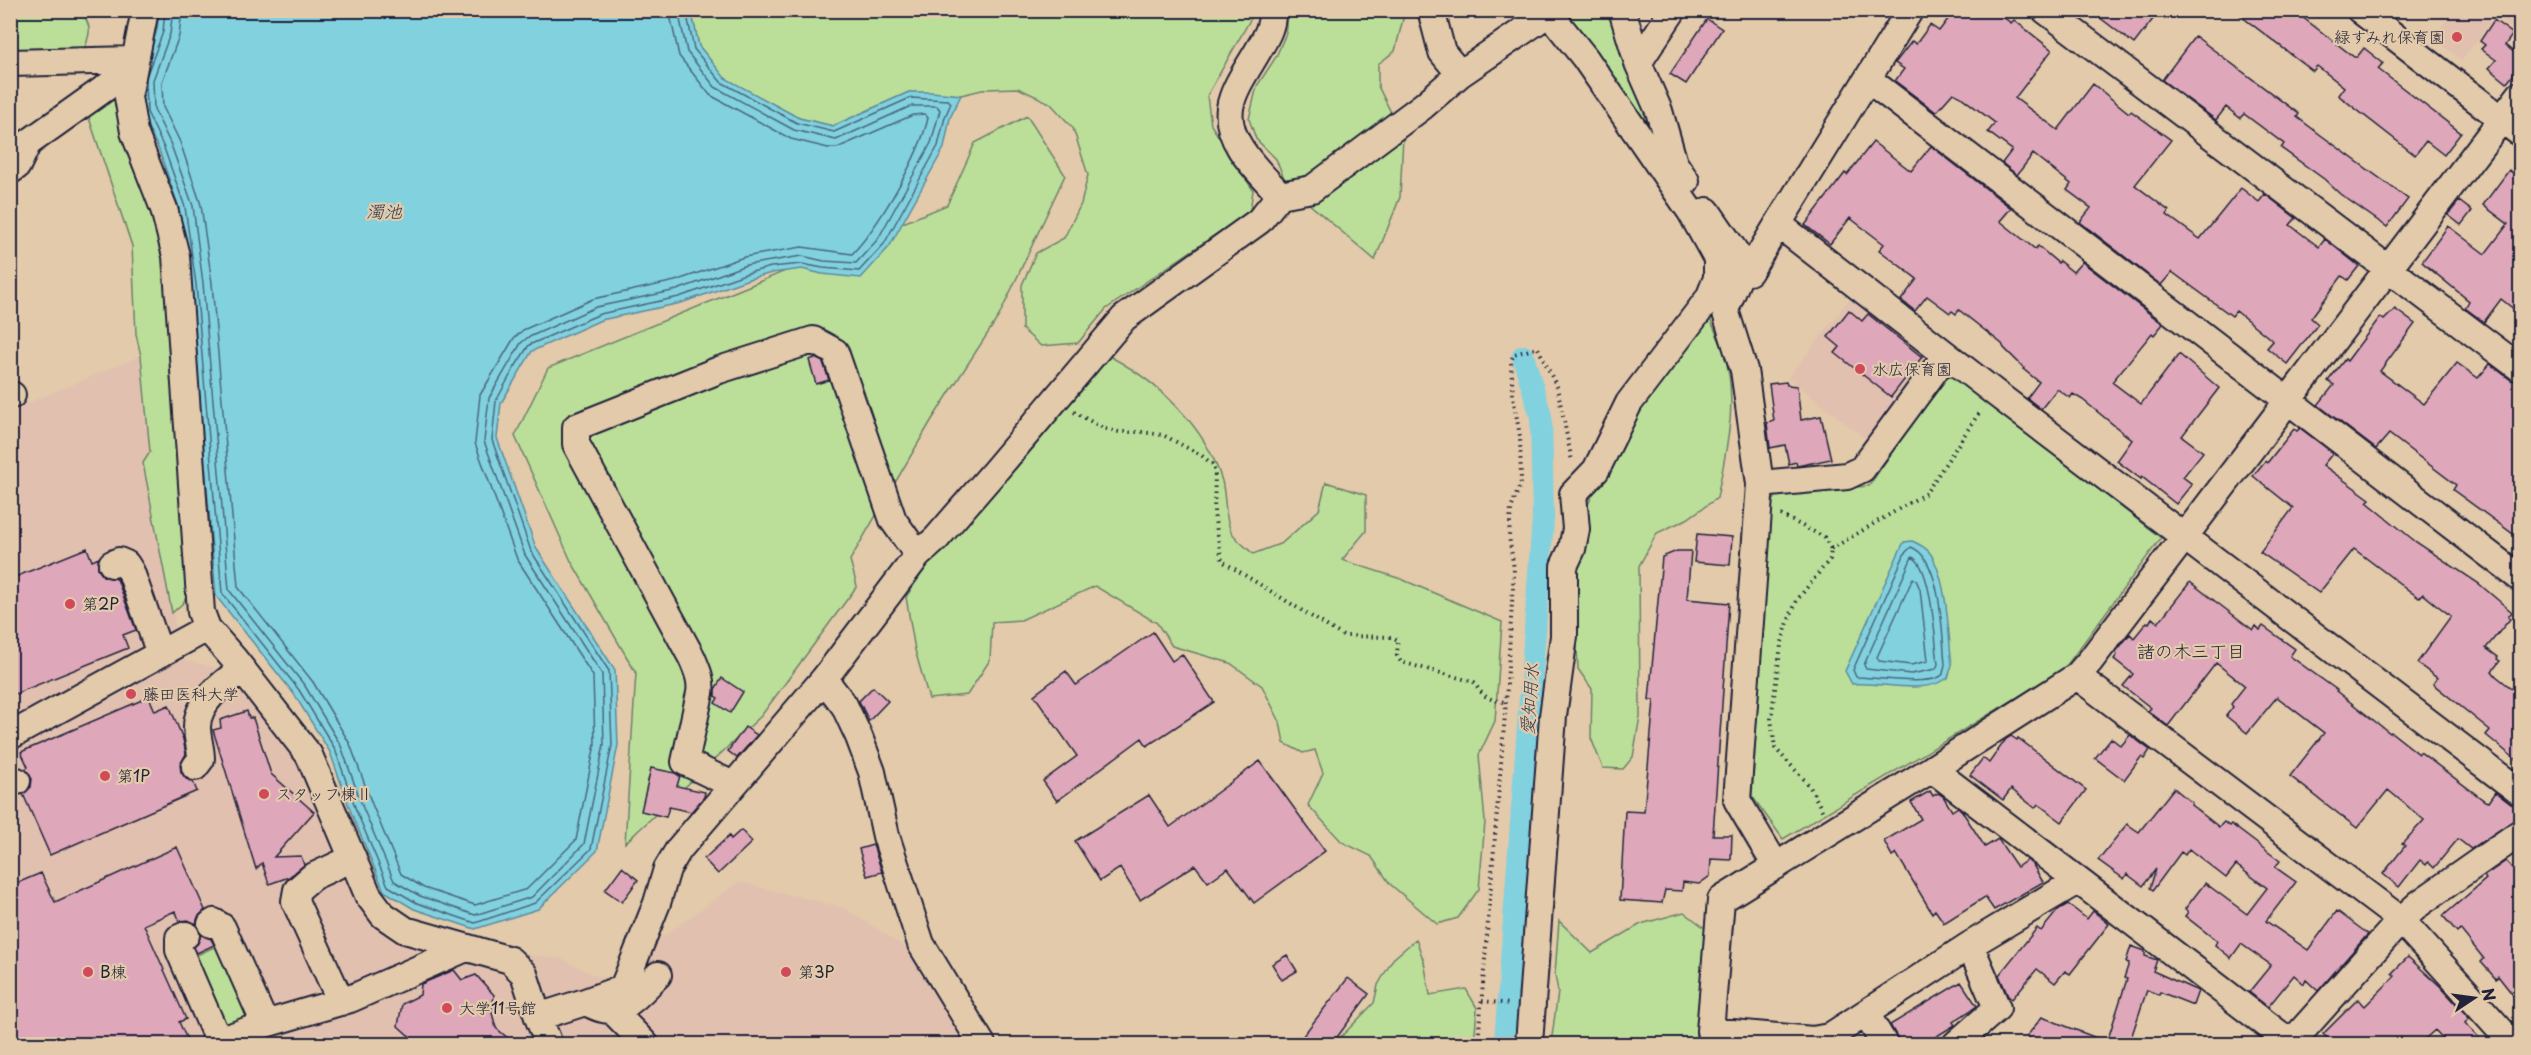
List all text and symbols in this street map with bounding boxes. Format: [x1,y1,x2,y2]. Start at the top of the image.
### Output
place label: 緑すみれ保育園 [2334,24,2445,48]
marker: 緑すみれ保育園 [2450,30,2464,44]
water label: 濁池 [366,197,403,224]
place label: 水広保育園 [1872,356,1952,380]
marker: 水広保育園 [1853,362,1867,376]
place label: 第2P [82,591,119,615]
marker: 第2P [63,597,77,611]
district label: 諸の木三丁目 [2137,637,2245,664]
water label: 愛知用水 [1513,662,1544,736]
place label: 藤田医科大学 [143,681,239,705]
marker: 藤田医科大学 [124,687,138,701]
place label: 第1P [117,763,150,787]
marker: 第1P [98,769,112,783]
place label: スタッフ棟Ⅱ [276,781,372,805]
marker: スタッフ棟Ⅱ [257,787,271,801]
place label: B棟 [100,959,127,983]
place label: 第3P [798,959,835,983]
marker: B棟 [81,965,95,979]
marker: 第3P [779,965,793,979]
north arrow [2444,968,2504,1028]
text: N [2476,986,2503,1003]
place label: 大学11号館 [459,995,536,1019]
marker: 大学11号館 [440,1001,454,1015]

